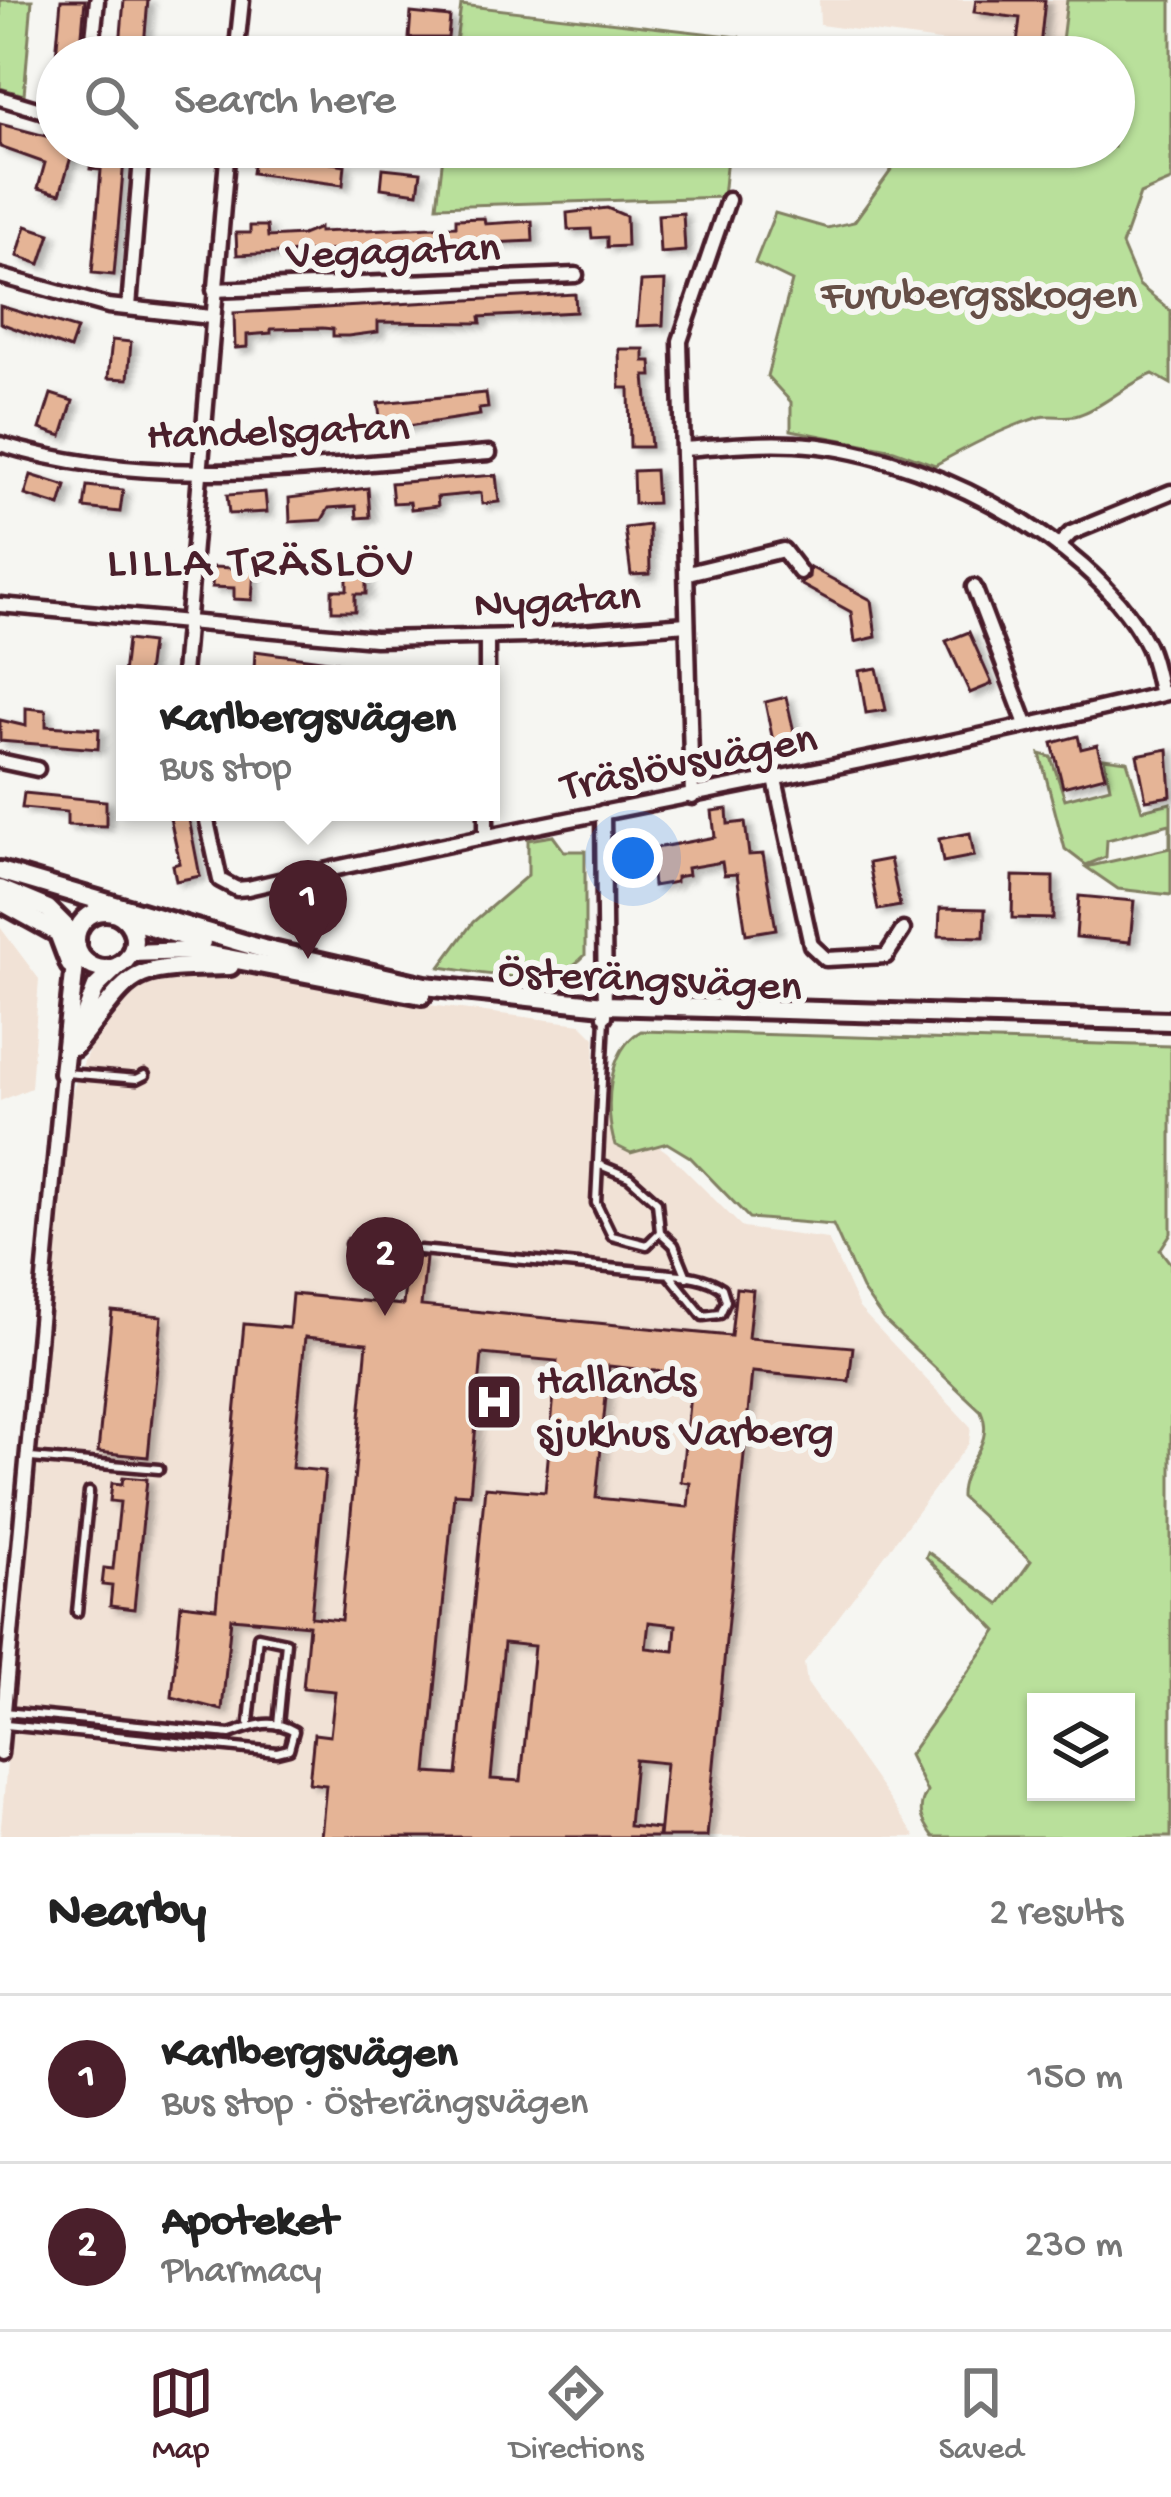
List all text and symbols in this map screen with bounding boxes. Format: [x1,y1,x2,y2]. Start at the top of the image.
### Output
search box [36,36,1135,168]
icon: search [78,69,144,135]
text: Search here [174,76,396,129]
street label: Vegagatan [284,224,501,285]
park label: Furubergsskogen [820,271,1137,324]
street label: Handelsgatan [146,403,411,466]
district label: LILLA TRÄSLÖV [107,537,417,594]
street label: Nygatan [473,573,642,634]
popup [116,665,500,821]
text: Karlbergsvägen [160,694,456,747]
street label: Träslövsvägen [554,715,822,817]
text: Bus stop [160,747,292,793]
your location [603,828,663,888]
pin: 1 [269,860,347,959]
street label: Österängsvägen [496,948,803,1017]
pin: 2 [346,1217,424,1316]
place label: Hallands sjukhus Varberg [536,1357,834,1462]
hospital icon: Hallands sjukhus Varberg [463,1371,525,1433]
map controls [1027,1693,1135,1801]
button: layers [1027,1693,1135,1801]
text: Nearby [48,1885,206,1945]
text: 2 results [989,1892,1123,1938]
text: Karlbergsvägen [162,2029,458,2082]
text: 1 [79,2056,95,2102]
text: 150 m [1028,2056,1123,2102]
text: Bus stop · Österängsvägen [162,2082,588,2128]
text: Apoteket [162,2197,337,2250]
text: 2 [77,2224,97,2270]
text: 230 m [1025,2224,1123,2270]
text: Pharmacy [162,2250,322,2296]
tab: Map [148,2360,214,2470]
tab: Directions [509,2360,643,2470]
tab: Saved [939,2360,1023,2470]

